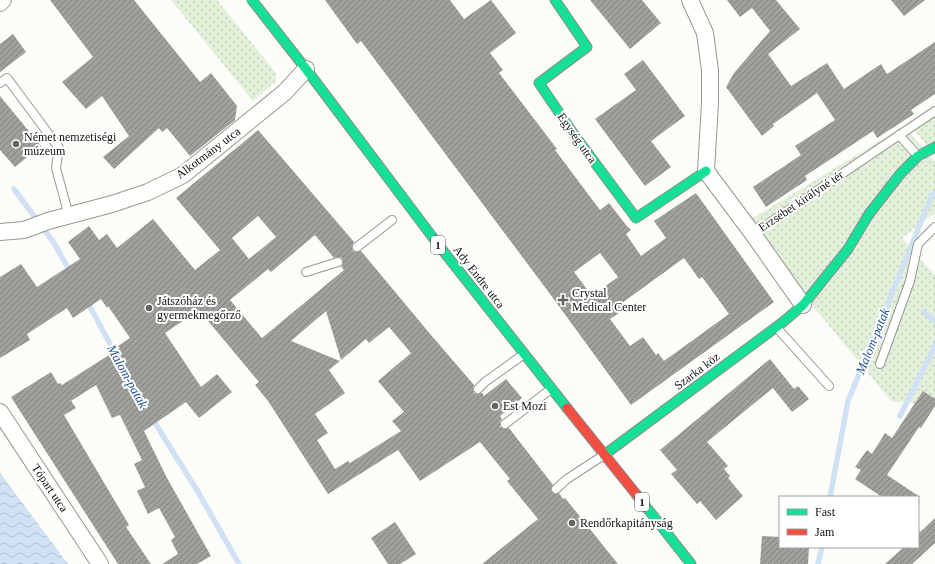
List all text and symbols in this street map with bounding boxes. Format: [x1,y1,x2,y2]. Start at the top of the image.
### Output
street label: Egység utca [555,110,600,166]
street label: Alkotmány utca [173,124,243,182]
place label: Német nemzetiségi múzeum [24,130,117,158]
marker: Német nemzetiségi múzeum [11,139,21,149]
street label: Erzsébet királyné tér [756,167,846,235]
road number: 1 [431,236,445,254]
street label: Ady Endre utca [450,243,508,312]
place label: Crystal Medical Center [572,286,646,314]
place label: Játszóház és gyermekmegőrző [157,294,241,322]
marker: Crystal Medical Center [557,294,569,306]
marker: Játszóház és gyermekmegőrző [144,303,154,313]
water label: Malom-patak [852,306,893,377]
water label: Malom-patak [104,341,151,411]
street label: Szarka köz [672,349,722,393]
place label: Est Mozi [503,399,547,413]
marker: Est Mozi [490,401,500,411]
street label: Tópart utca [29,461,72,515]
road number: 1 [635,493,649,511]
legend [779,496,919,548]
text: Fast [815,505,836,519]
place label: Rendőrkapitányság [580,516,673,530]
marker: Rendőrkapitányság [567,518,577,528]
text: Jam [815,525,835,539]

